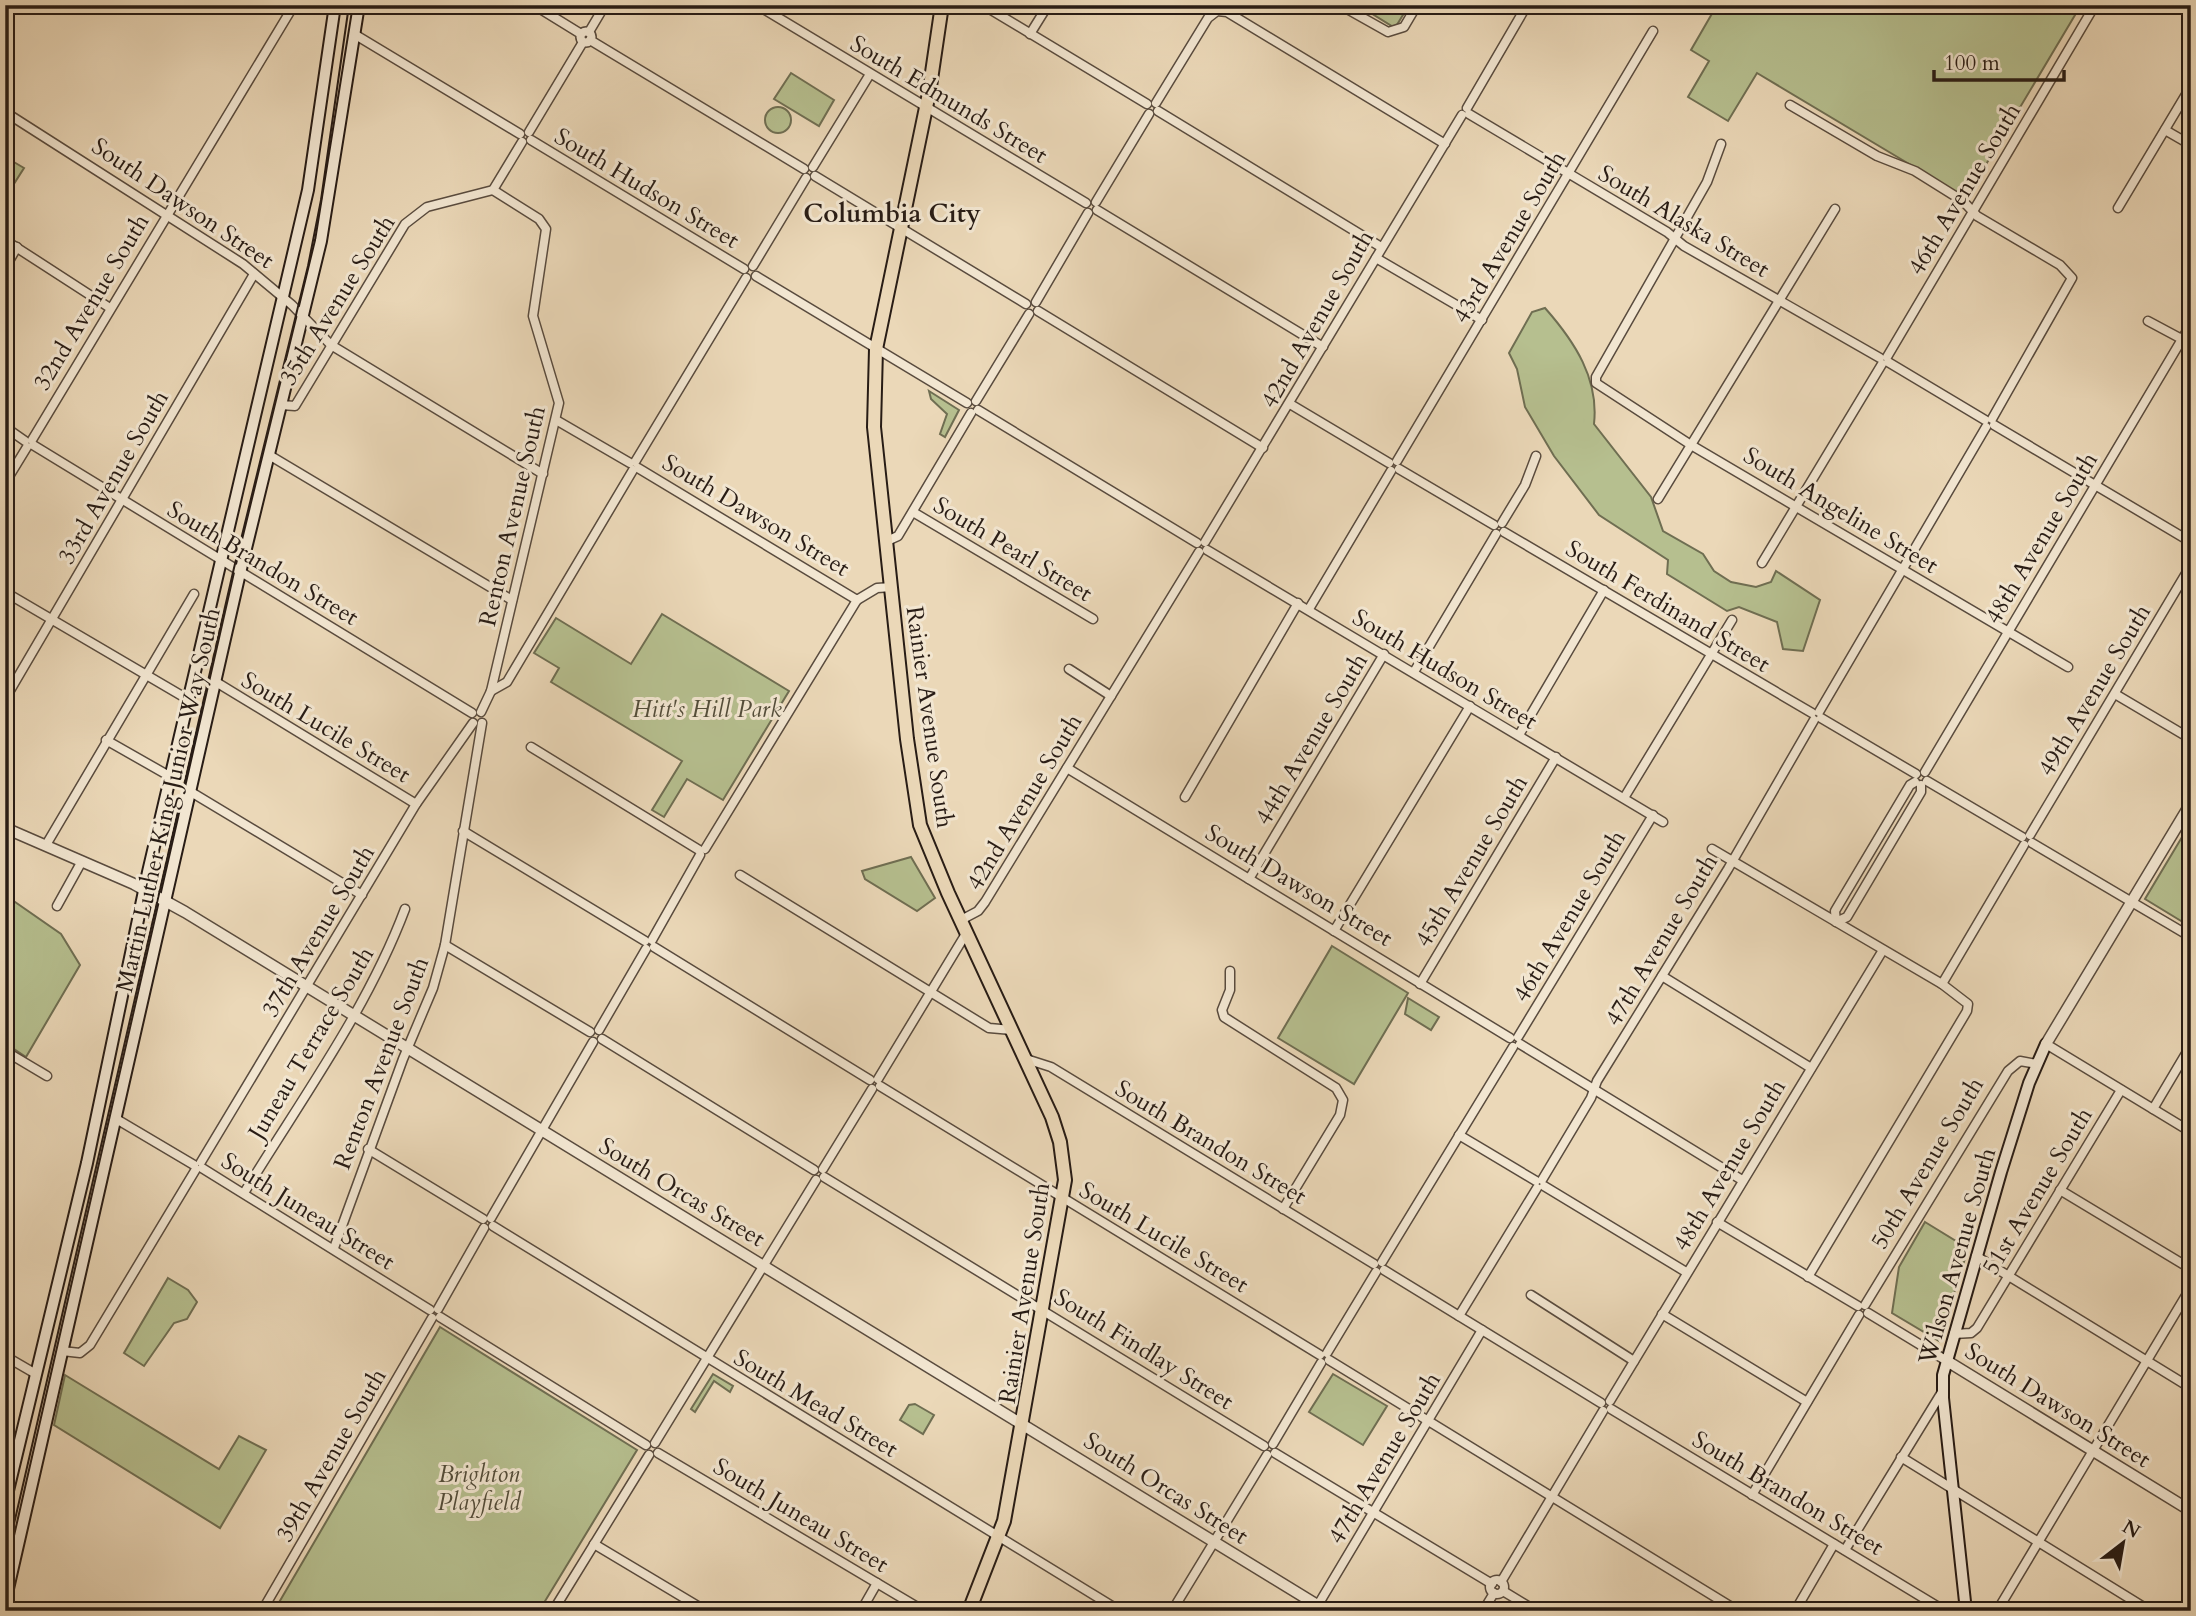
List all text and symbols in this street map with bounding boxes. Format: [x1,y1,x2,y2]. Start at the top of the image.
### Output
street label: South Edmunds Street [844,27,1054,172]
scale bar [1934,38,2063,82]
text: 100 m [1944,49,2000,78]
street label: 46th Avenue South [1900,97,2029,281]
street label: South Hudson Street [548,120,746,257]
street label: South Dawson Street [85,130,281,277]
street label: 43rd Avenue South [1445,145,1574,330]
street label: South Alaska Street [1592,157,1776,286]
district label: Columbia City [803,196,981,231]
street label: 32nd Avenue South [26,208,157,397]
street label: 35th Avenue South [272,209,403,392]
street label: 42nd Avenue South [1253,224,1382,414]
street label: 33rd Avenue South [50,384,177,570]
street label: Renton Avenue South [471,403,554,629]
street label: South Angeline Street [1737,439,1945,582]
street label: South Dawson Street [656,446,856,585]
street label: 48th Avenue South [1977,446,2106,630]
street label: South Pearl Street [927,489,1099,610]
street label: South Brandon Street [161,493,365,634]
street label: South Ferdinand Street [1559,532,1776,681]
street label: 49th Avenue South [2030,598,2159,782]
street label: South Hudson Street [1346,601,1544,738]
street label: Rainier Avenue South [898,604,961,830]
street label: Martin Luther King Junior Way South [108,605,229,996]
street label: 44th Avenue South [1247,647,1376,831]
street label: South Lucile Street [235,664,417,791]
park label: Hitt's Hill Park [632,693,782,726]
street label: 42nd Avenue South [959,708,1090,897]
street label: 45th Avenue South [1407,769,1536,953]
street label: South Dawson Street [1199,816,1399,955]
street label: 46th Avenue South [1505,824,1634,1008]
street label: 37th Avenue South [254,839,383,1023]
street label: 47th Avenue South [1597,848,1726,1032]
street label: Juneau Terrace South [239,941,382,1148]
street label: Renton Avenue South [326,952,437,1174]
street label: 50th Avenue South [1863,1071,1992,1255]
street label: South Brandon Street [1109,1072,1313,1213]
street label: 48th Avenue South [1665,1073,1794,1257]
street label: 51st Avenue South [1974,1101,2100,1281]
street label: South Orcas Street [593,1130,771,1255]
street label: Wilson Avenue South [1911,1144,2004,1369]
street label: South Juneau Street [215,1145,401,1278]
street label: South Lucile Street [1073,1174,1255,1301]
street label: Rainier Avenue South [991,1180,1058,1406]
street label: South Findlay Street [1048,1281,1240,1418]
street label: South Dawson Street [1959,1335,2157,1476]
street label: South Mead Street [727,1341,904,1466]
street label: 39th Avenue South [268,1363,394,1548]
street label: 47th Avenue South [1320,1366,1449,1550]
street label: South Brandon Street [1686,1423,1890,1564]
street label: South Orcas Street [1077,1425,1255,1553]
street label: South Juneau Street [707,1450,895,1581]
park label: Brighton Playfield [437,1458,522,1519]
north arrow [2088,1508,2158,1578]
text: N [2117,1514,2145,1545]

